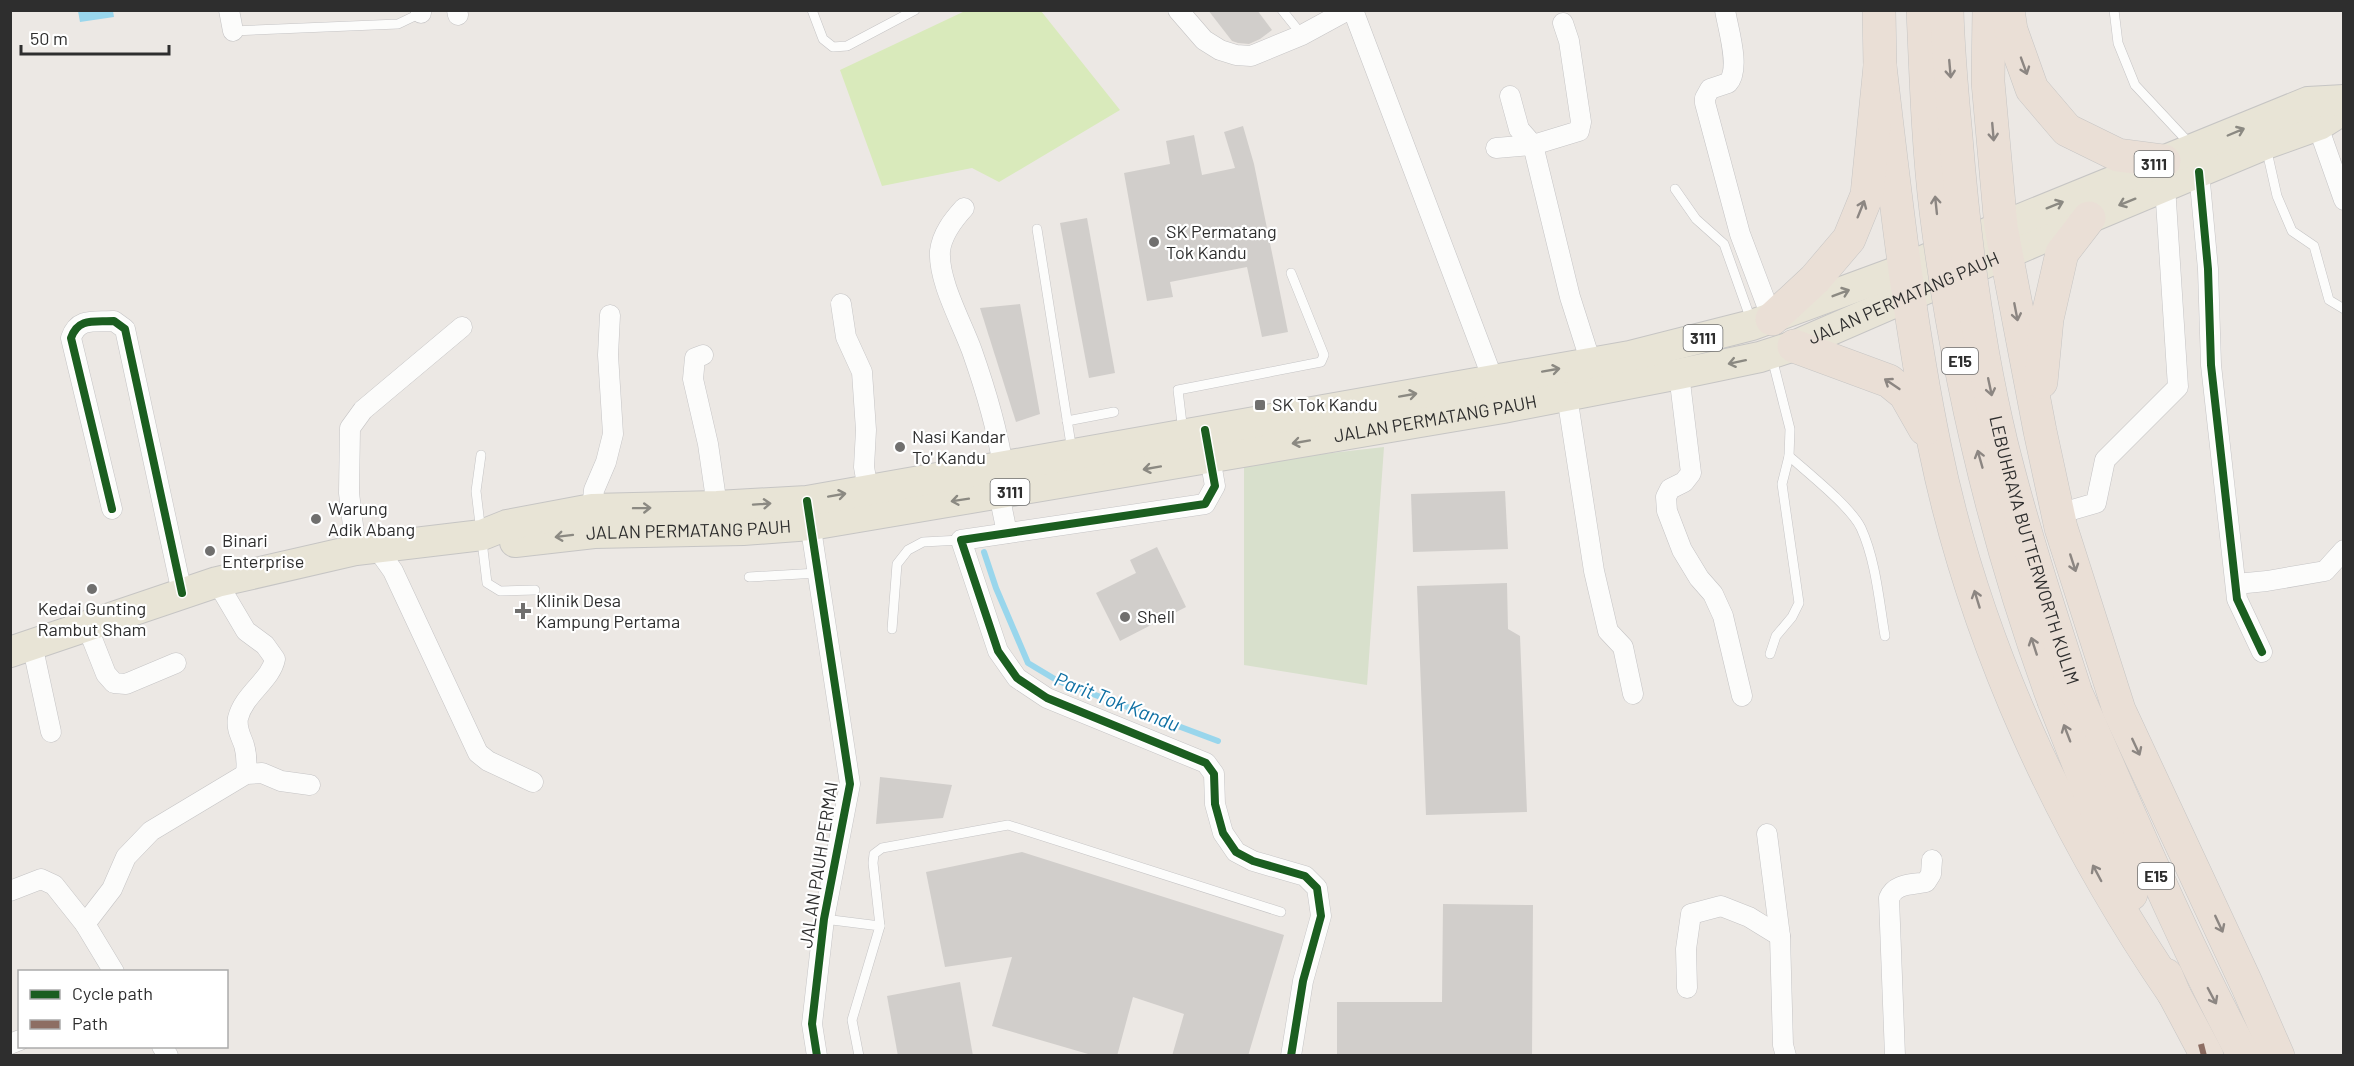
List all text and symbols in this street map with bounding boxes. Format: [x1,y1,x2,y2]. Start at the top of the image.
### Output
scale bar [21,18,170,56]
text: 50 m [30,27,68,49]
one-way arrow [2019,57,2030,75]
one-way arrow [1945,58,1956,78]
one-way arrow [1987,121,1998,141]
one-way arrow [2226,126,2245,137]
road number: 3111 [2134,151,2174,177]
one-way arrow [1930,196,1941,215]
one-way arrow [2118,197,2136,208]
one-way arrow [2045,199,2064,210]
one-way arrow [1856,201,1867,219]
place label: SK Permatang Tok Kandu [1166,220,1277,263]
marker: SK Permatang Tok Kandu [1147,235,1161,249]
street label: JALAN PERMATANG PAUH [1805,246,2002,348]
one-way arrow [1831,287,1849,298]
one-way arrow [2011,301,2022,321]
road number: 3111 [1684,325,1722,351]
road number: E15 [1942,348,1978,374]
one-way arrow [1727,357,1747,368]
one-way arrow [1541,364,1561,375]
one-way arrow [1985,377,1996,396]
one-way arrow [1885,378,1901,390]
one-way arrow [1397,389,1417,400]
street label: JALAN PERMATANG PAUH [1332,390,1539,446]
place label: SK Tok Kandu [1272,393,1378,415]
marker: SK Tok Kandu [1253,398,1267,412]
street label: LEBUHRAYA BUTTERWORTH KULIM [1985,413,2085,687]
place label: Nasi Kandar To' Kandu [912,425,1006,468]
one-way arrow [1291,437,1311,448]
marker: Nasi Kandar To' Kandu [893,440,907,454]
one-way arrow [1974,450,1985,469]
one-way arrow [1143,462,1163,473]
road number: 3111 [990,479,1030,505]
one-way arrow [827,490,847,501]
one-way arrow [951,495,970,506]
place label: Warung Adik Abang [328,497,415,540]
one-way arrow [752,498,772,509]
one-way arrow [631,502,651,514]
marker: Warung Adik Abang [309,512,323,526]
street label: JALAN PERMATANG PAUH [584,514,792,544]
place label: Binari Enterprise [222,529,304,572]
one-way arrow [554,531,574,542]
marker: Binari Enterprise [203,544,217,558]
one-way arrow [2068,553,2079,572]
marker: Kedai Gunting Rambut Sham [85,582,99,596]
place label: Klinik Desa Kampung Pertama [536,589,680,632]
one-way arrow [1971,590,1982,609]
place label: Kedai Gunting Rambut Sham [37,597,147,640]
marker: Klinik Desa Kampung Pertama [514,602,532,620]
place label: Shell [1137,605,1175,627]
marker: Shell [1118,610,1132,624]
one-way arrow [2028,637,2039,656]
water label: Parit Tok Kandu [1051,666,1183,736]
one-way arrow [2060,724,2071,743]
one-way arrow [2131,738,2143,756]
street label: JALAN PAUH PERMAI [794,780,842,950]
road number: E15 [2138,863,2174,889]
one-way arrow [2091,865,2103,883]
one-way arrow [2213,914,2225,932]
legend [18,970,228,1048]
text: Cycle path [72,982,153,1004]
one-way arrow [2207,986,2219,1004]
text: Path [72,1012,108,1034]

